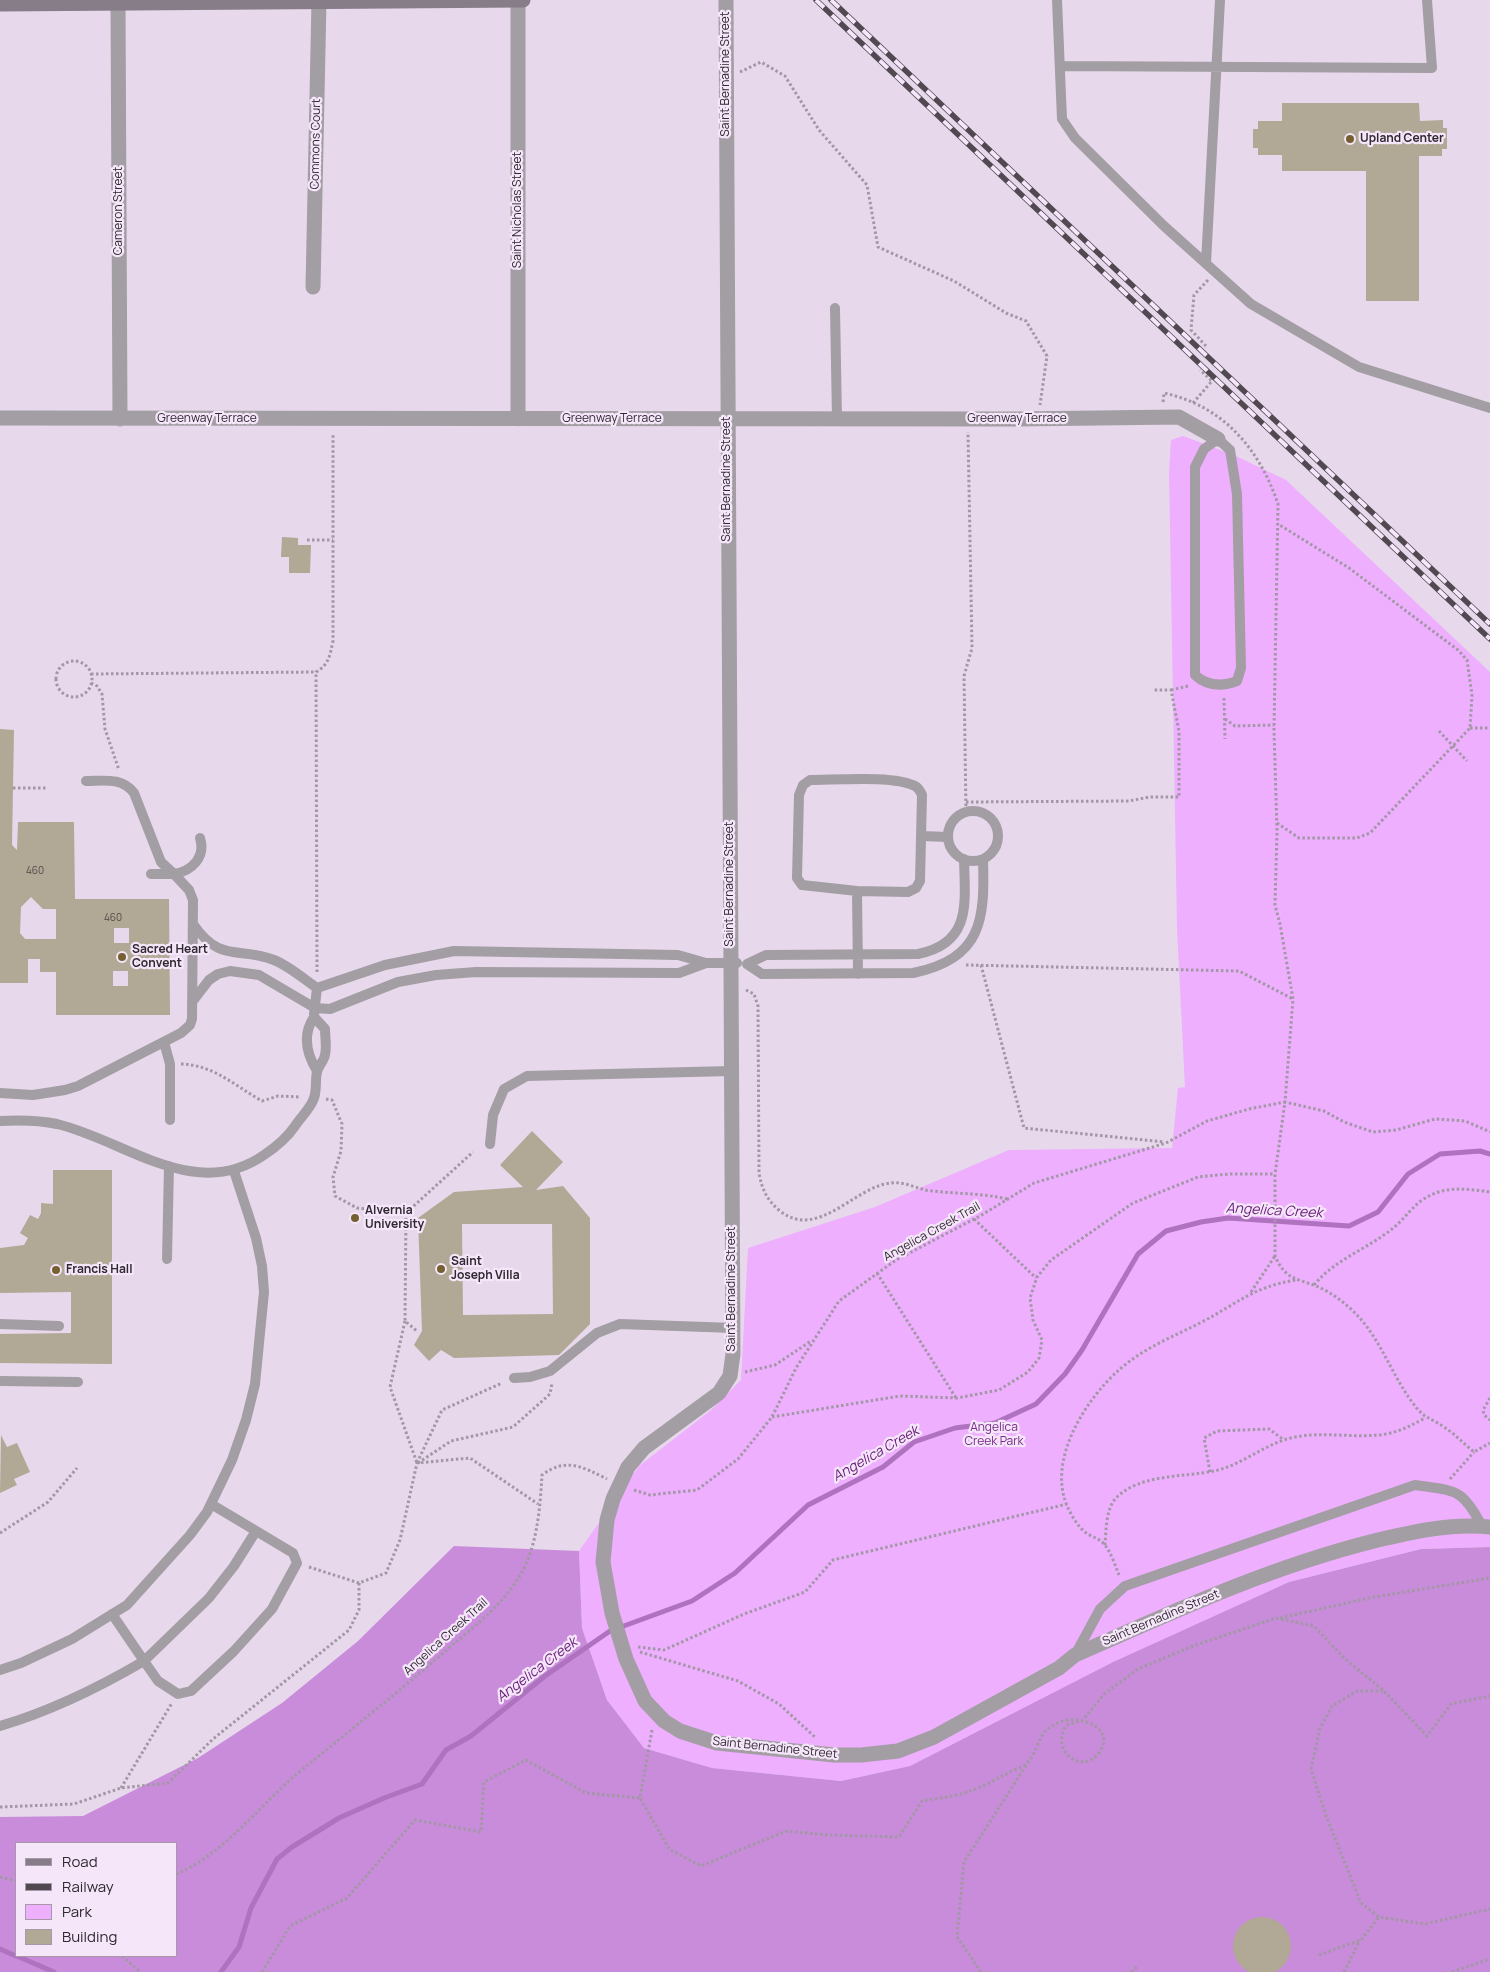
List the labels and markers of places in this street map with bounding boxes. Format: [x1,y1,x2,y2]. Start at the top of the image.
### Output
place label: Upland Center [1360,132,1444,146]
marker: Upland Center [1344,133,1356,145]
place label: Sacred Heart Convent [132,943,208,971]
marker: Sacred Heart Convent [116,951,128,963]
place label: Alvernia University [365,1204,424,1232]
marker: Alvernia University [349,1212,361,1224]
place label: Saint Joseph Villa [451,1255,520,1283]
place label: Francis Hall [66,1263,133,1277]
marker: Saint Joseph Villa [435,1263,447,1275]
marker: Francis Hall [50,1264,62,1276]

